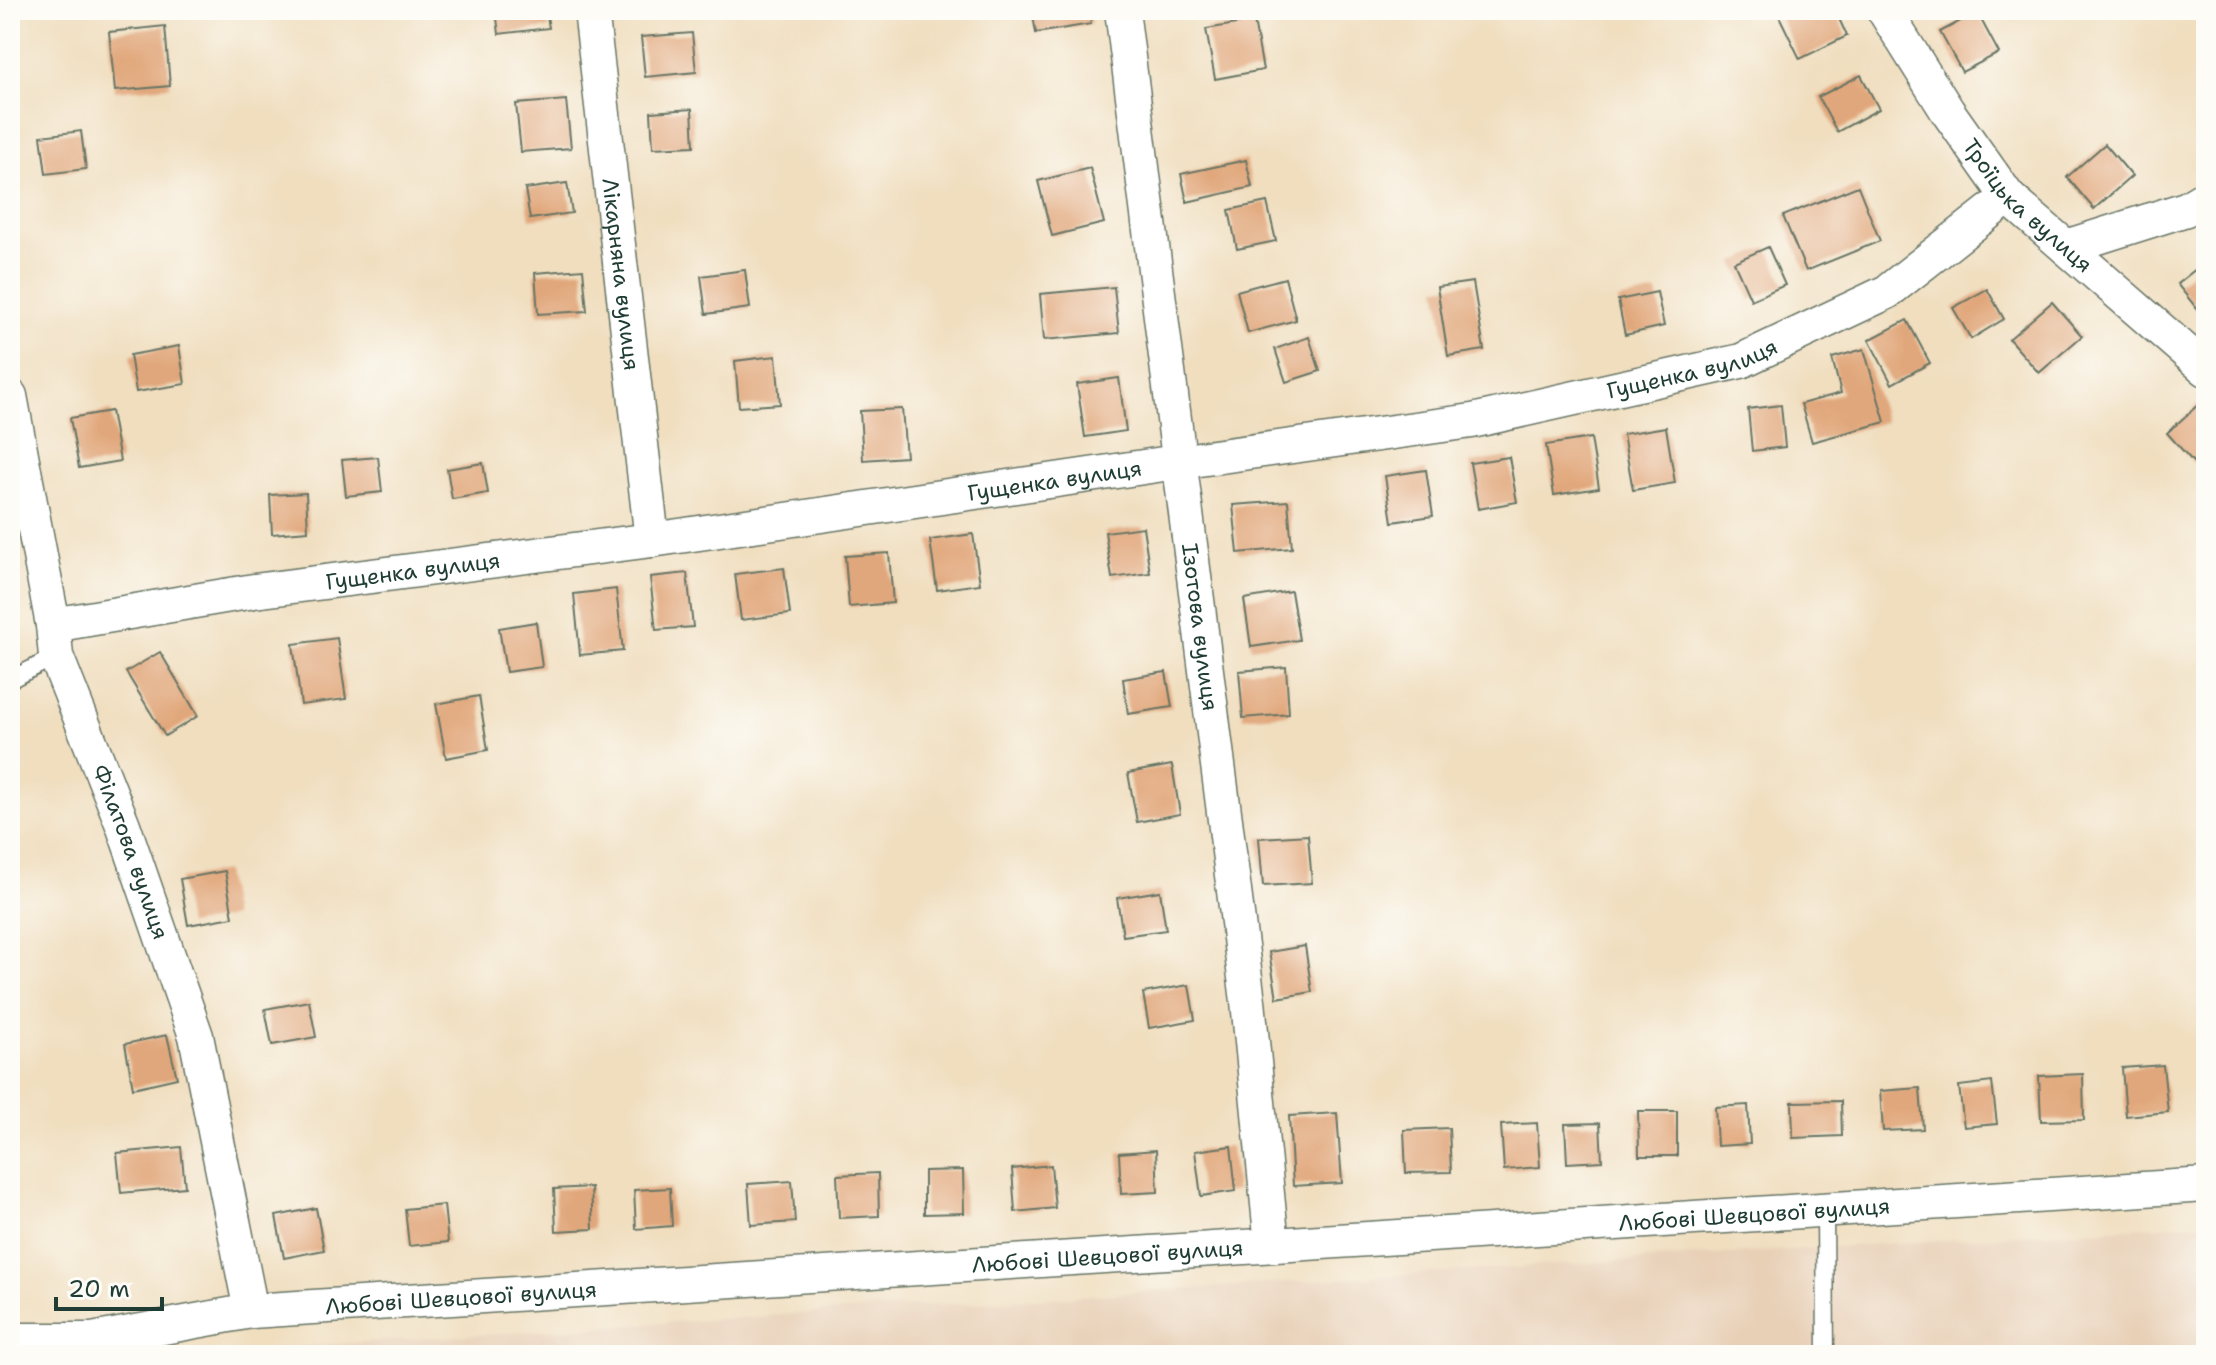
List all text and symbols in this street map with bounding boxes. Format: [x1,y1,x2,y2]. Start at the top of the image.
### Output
street label: Троїцька вулиця [1956,132,2099,279]
street label: Лікарняна вулиця [596,177,647,372]
street label: Гущенка вулиця [1604,331,1782,405]
street label: Гущенка вулиця [965,453,1144,507]
street label: Ізотова вулиця [1175,541,1225,713]
street label: Гущенка вулиця [324,545,502,596]
street label: Філатова вулиця [86,760,176,943]
street label: Любові Шевцової вулиця [1618,1191,1891,1237]
street label: Любові Шевцової вулиця [971,1233,1244,1279]
scale bar [56,1261,162,1311]
text: 20 m [68,1273,130,1305]
street label: Любові Шевцової вулиця [324,1274,598,1321]

